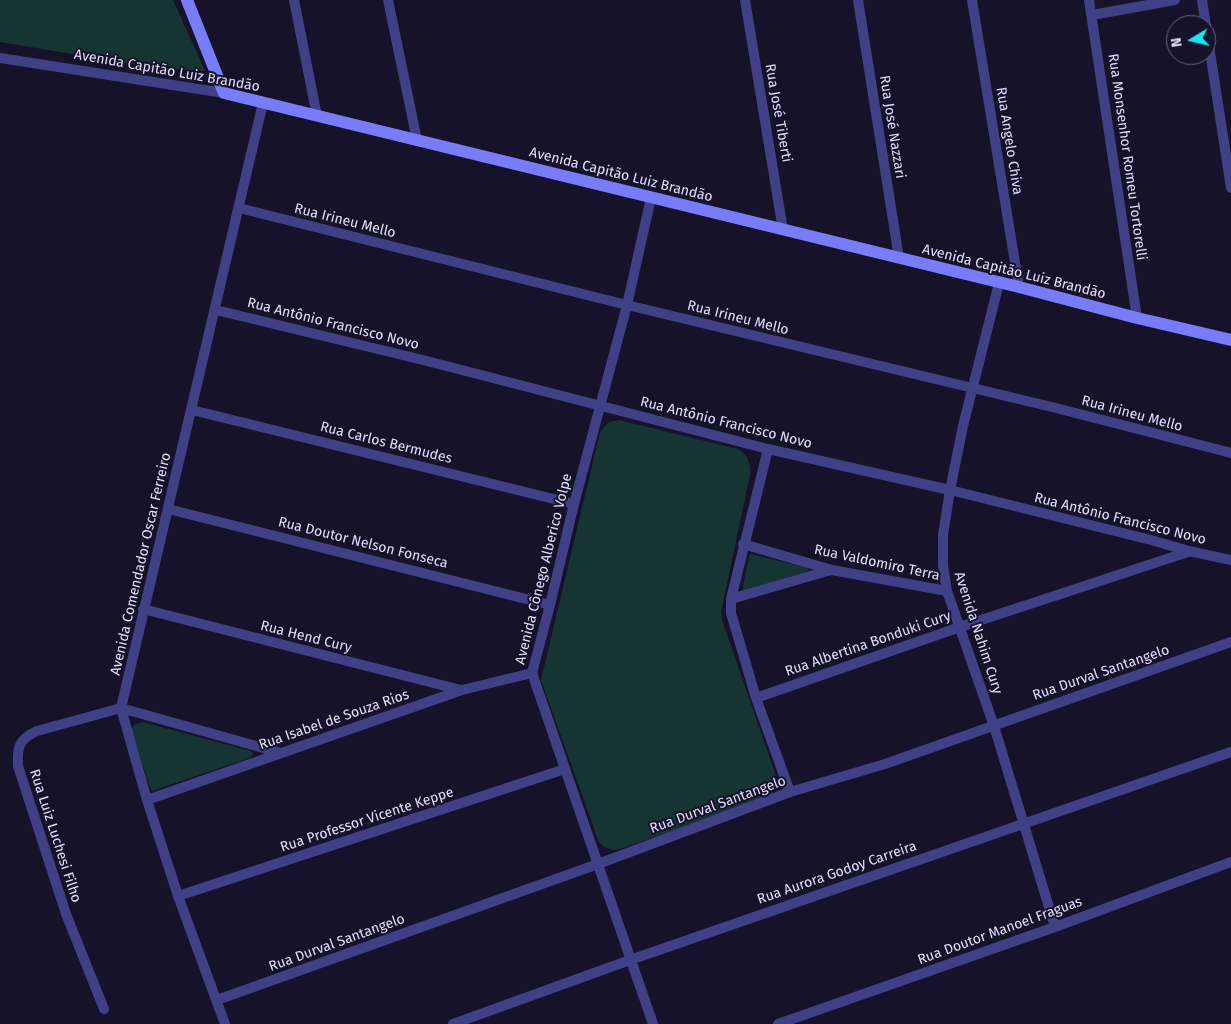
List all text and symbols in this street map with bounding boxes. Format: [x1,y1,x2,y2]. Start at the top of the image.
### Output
north arrow [1166,15,1216,65]
text: N [1168,36,1186,48]
street label: Avenida Capitão Luiz Brandão [73,46,261,96]
street label: Rua Monsenhor Romeu Tortorelli [1104,52,1150,262]
street label: Rua José Tiberti [761,62,795,164]
street label: Rua José Nazzari [876,74,908,180]
street label: Rua Angelo Chiva [992,86,1026,196]
street label: Avenida Capitão Luiz Brandão [528,144,714,206]
street label: Rua Irineu Mello [293,200,397,242]
street label: Avenida Capitão Luiz Brandão [921,241,1107,303]
street label: Rua Antônio Francisco Novo [245,294,421,354]
street label: Rua Irineu Mello [686,297,790,339]
street label: Rua Irineu Mello [1080,392,1184,436]
street label: Rua Antônio Francisco Novo [638,393,814,453]
street label: Rua Carlos Bermudes [318,418,454,468]
street label: Avenida Comendador Oscar Ferreiro [107,451,175,677]
street label: Avenida Cônego Alberico Volpe [512,472,576,666]
street label: Rua Antônio Francisco Novo [1032,489,1208,549]
street label: Rua Doutor Nelson Fonseca [276,514,450,572]
street label: Rua Valdomiro Terra [813,541,941,585]
street label: Avenida Nahim Cury [950,570,1006,696]
street label: Rua Albertina Bonduki Cury [783,608,953,680]
street label: Rua Hend Cury [259,618,353,656]
street label: Rua Durval Santangelo [1030,642,1172,704]
street label: Rua Isabel de Souza Rios [257,686,411,754]
street label: Rua Luiz Luchesi Filho [26,767,84,905]
street label: Rua Durval Santangelo [648,773,788,837]
street label: Rua Professor Vicente Keppe [278,784,456,856]
street label: Rua Aurora Godoy Carreira [755,838,919,908]
street label: Rua Doutor Manoel Fraguas [915,893,1085,969]
street label: Rua Durval Santangelo [267,911,407,975]

